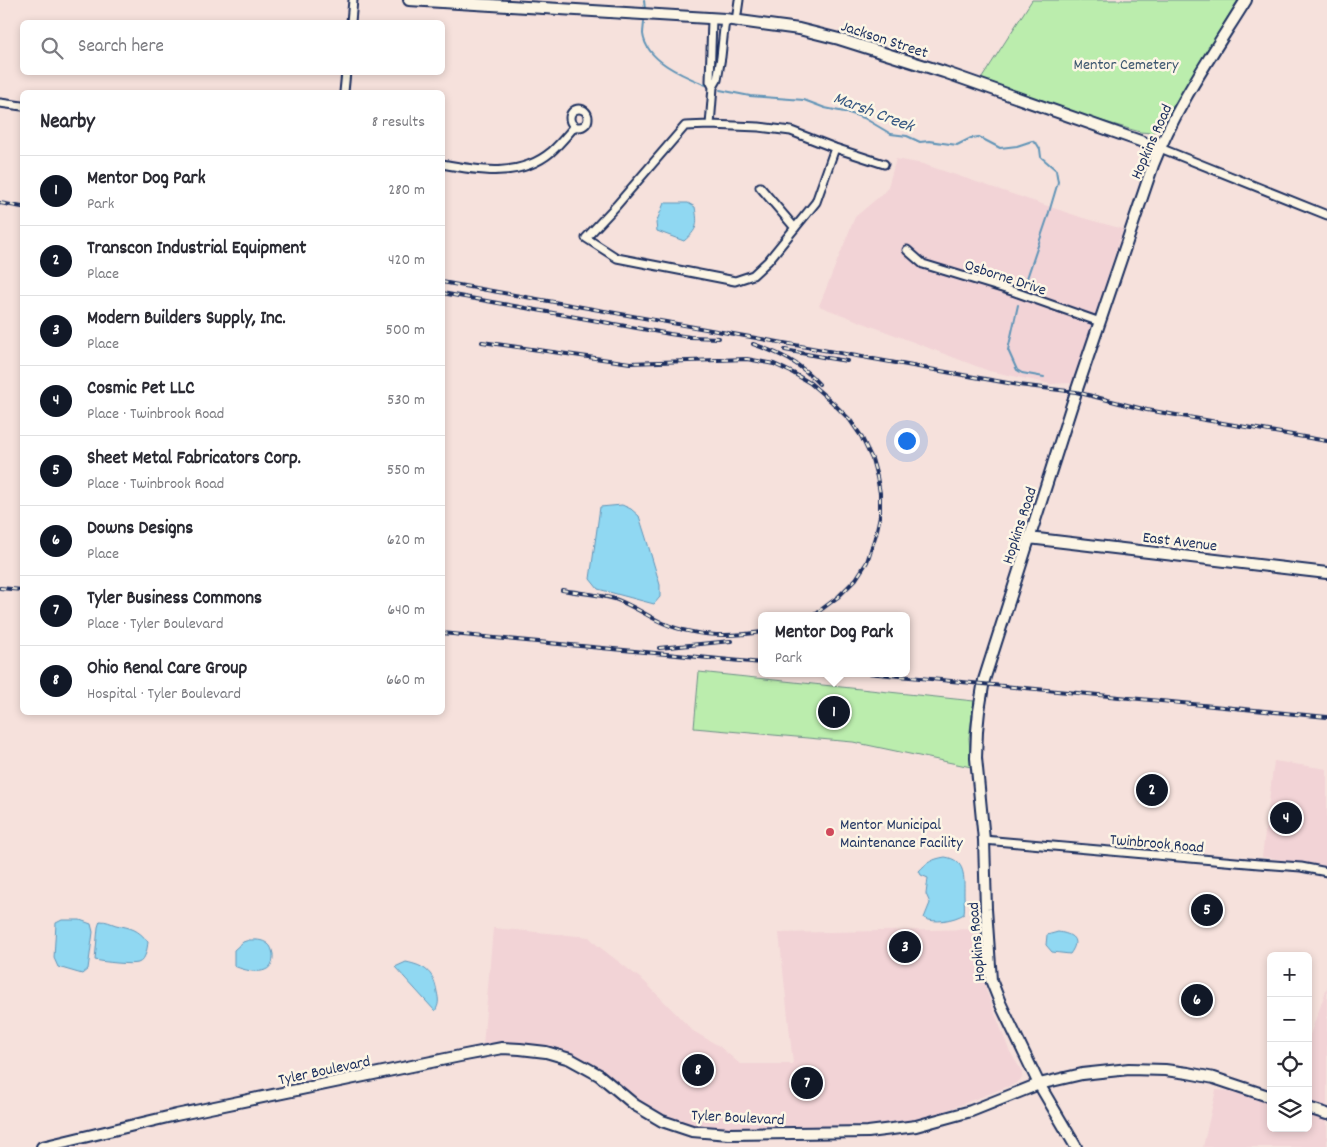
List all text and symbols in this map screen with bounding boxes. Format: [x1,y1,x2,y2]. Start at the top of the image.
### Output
street label: Jackson Street [838,16,931,65]
search box [20,20,445,75]
icon: search [38,34,66,62]
text: Search here [78,34,164,61]
park label: Mentor Cemetery [1074,54,1179,77]
water label: Marsh Creek [829,87,918,141]
street label: Hopkins Road [1126,101,1179,183]
text: Nearby [40,108,95,138]
text: 8 results [372,111,425,134]
text: Mentor Dog Park [87,166,205,193]
text: 1 [54,179,58,202]
text: 280 m [388,179,425,202]
text: Park [87,193,114,216]
text: Transcon Industrial Equipment [87,236,306,263]
text: 2 [53,249,60,272]
text: 420 m [388,249,425,272]
street label: Osborne Drive [961,254,1049,302]
text: Place [87,263,119,286]
text: Modern Builders Supply, Inc. [87,306,286,333]
text: 3 [52,319,60,342]
text: 500 m [385,319,425,342]
text: Place [87,333,119,356]
text: Cosmic Pet LLC [87,376,195,403]
text: 4 [53,389,59,412]
text: 530 m [387,389,425,412]
text: Place · Twinbrook Road [87,403,224,426]
your location [894,428,920,454]
text: Sheet Metal Fabricators Corp. [87,446,301,473]
text: 5 [52,459,60,482]
text: 550 m [387,459,425,482]
text: Place · Twinbrook Road [87,473,224,496]
street label: Hopkins Road [997,484,1044,567]
text: Downs Designs [87,516,193,543]
street label: East Avenue [1141,527,1218,558]
text: 6 [52,529,60,552]
text: 620 m [387,529,425,552]
text: Place [87,543,119,566]
text: Tyler Business Commons [87,586,262,613]
text: 7 [53,599,59,622]
text: 640 m [387,599,425,622]
popup [758,612,910,677]
text: Place · Tyler Boulevard [87,613,223,636]
text: Mentor Dog Park [775,620,893,647]
text: Park [775,647,802,670]
text: Ohio Renal Care Group [87,656,247,683]
text: 8 [53,669,59,692]
text: 660 m [386,669,425,692]
text: Hospital · Tyler Boulevard [87,683,241,706]
pin: 1 [818,693,850,731]
pin: 2 [1136,771,1168,809]
pin: 4 [1270,799,1302,837]
place label: Mentor Municipal Maintenance Facility [840,814,963,855]
marker: Mentor Municipal Maintenance Facility [824,826,836,838]
street label: Twinbrook Road [1109,829,1205,860]
pin: 5 [1191,891,1223,929]
street label: Hopkins Road [963,901,992,983]
pin: 3 [889,928,921,966]
map controls [1267,952,1312,1132]
button: + [1267,952,1312,997]
pin: 6 [1181,981,1213,1019]
button: − [1267,997,1312,1042]
button: locate [1267,1042,1312,1087]
street label: Tyler Boulevard [276,1050,373,1092]
pin: 8 [682,1051,714,1089]
pin: 7 [791,1064,823,1102]
button: layers [1267,1087,1312,1132]
street label: Tyler Boulevard [691,1105,785,1132]

